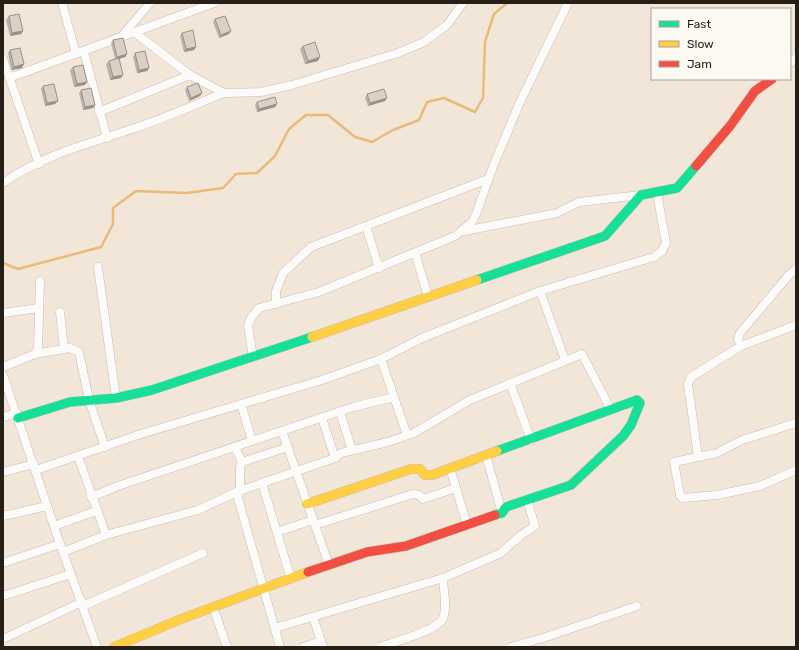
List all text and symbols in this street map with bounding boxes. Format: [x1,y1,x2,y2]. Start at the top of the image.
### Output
legend [651,8,791,80]
text: Fast [687,17,711,31]
text: Slow [687,37,714,51]
text: Jam [687,57,712,71]

